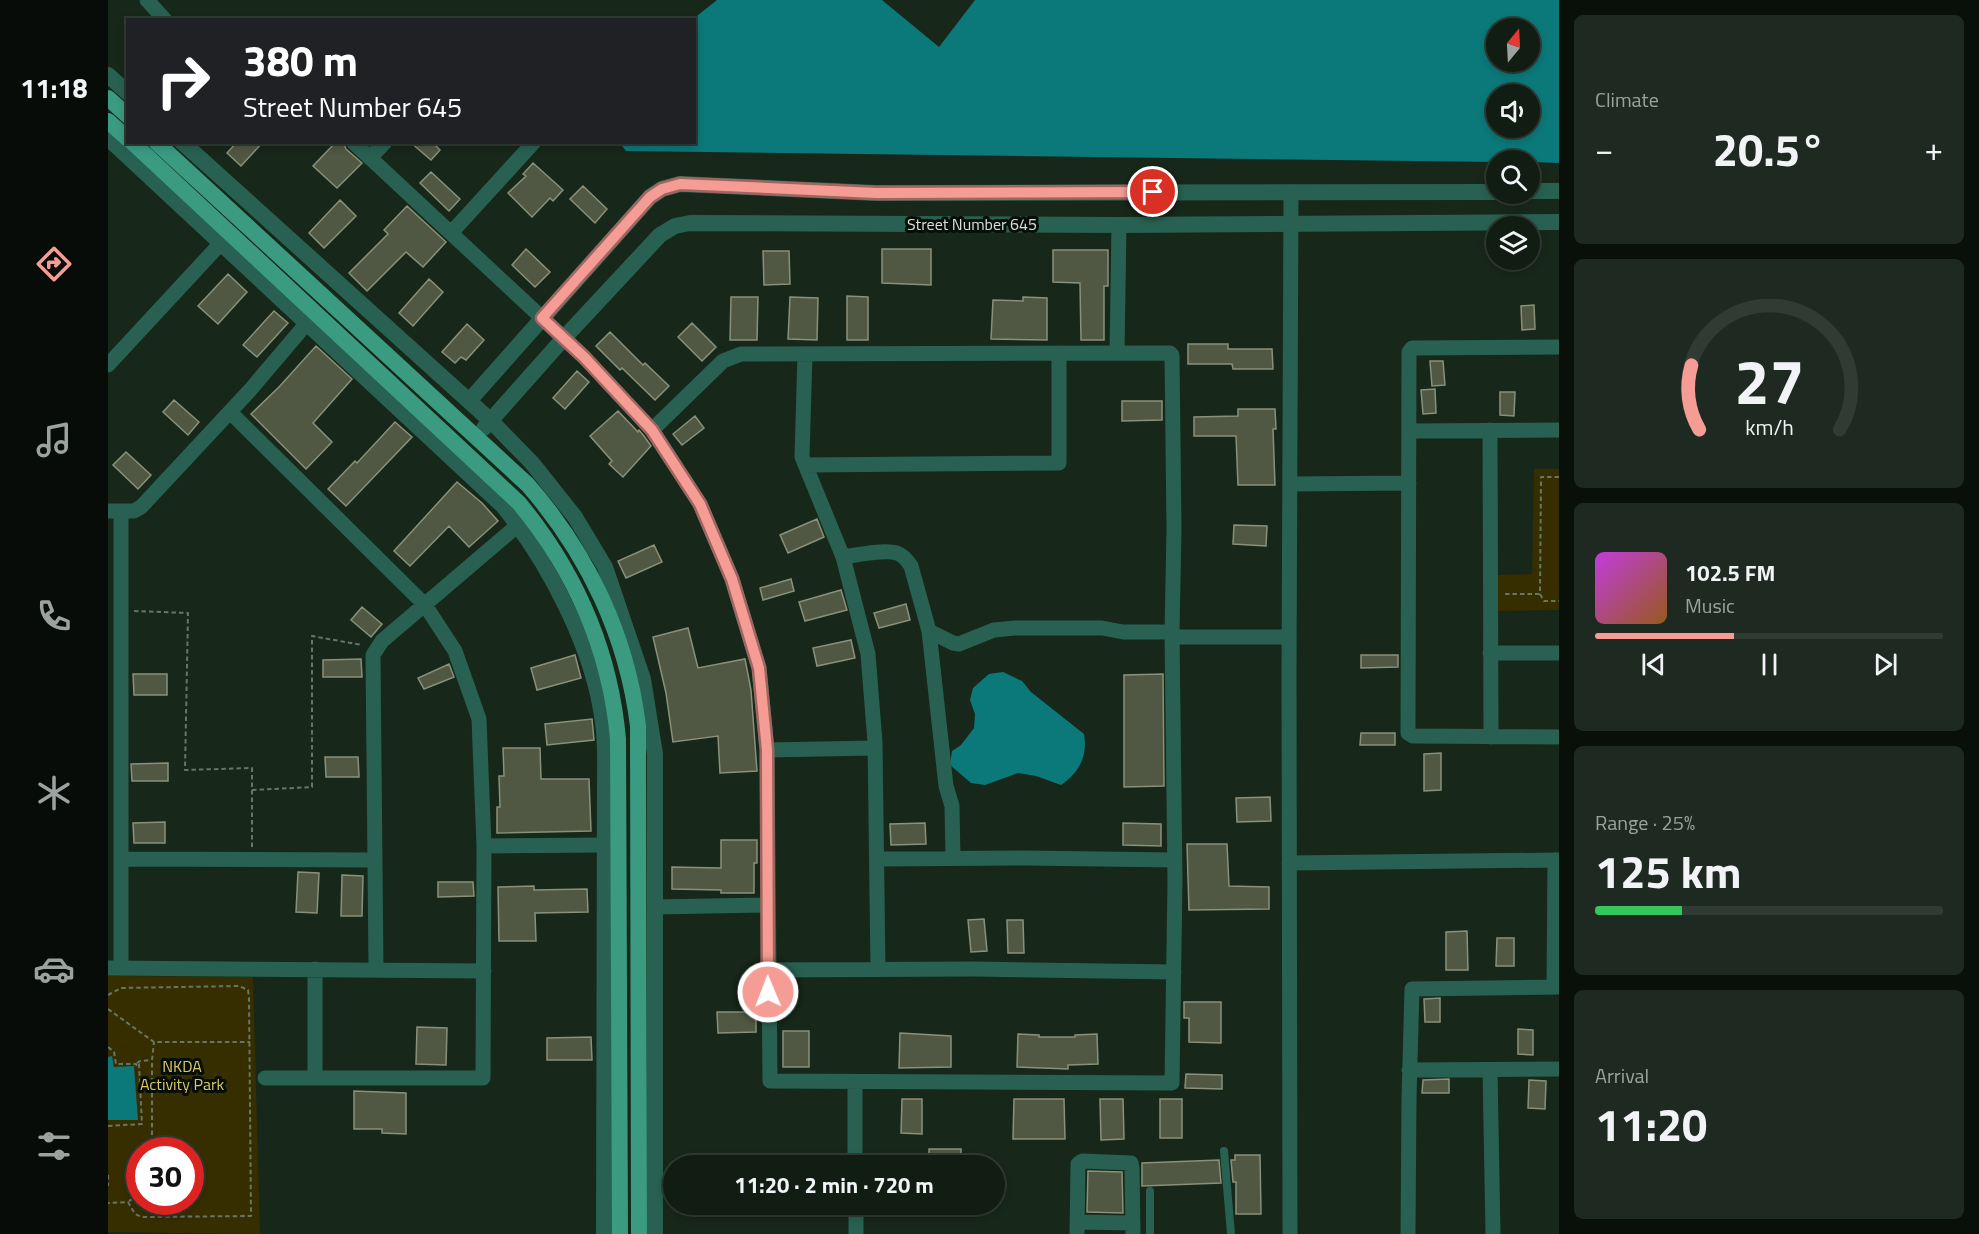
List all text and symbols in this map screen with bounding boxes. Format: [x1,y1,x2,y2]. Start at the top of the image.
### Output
north arrow [1486,18,1540,72]
map controls [1486,18,1540,270]
text: 380 m [243,28,358,92]
icon: right [144,42,222,120]
text: 11:18 [20,67,88,108]
button: sound [1486,84,1540,138]
text: Climate [1595,84,1659,115]
text: Street Number 645 [243,86,462,127]
text: 20.5° [1713,115,1825,183]
text: − [1595,124,1613,174]
text: + [1925,124,1943,174]
button: search [1486,150,1540,204]
pin [1127,166,1178,217]
icon: arrive [1136,175,1169,208]
street label: Street Number 645 [907,212,1037,236]
button: layers [1486,216,1540,270]
icon: directions [33,243,75,285]
text: 27 [1734,333,1804,428]
text: km/h [1745,412,1793,444]
icon: music [33,419,75,461]
text: 102.5 FM [1685,556,1775,590]
text: Music [1685,590,1735,621]
icon: phone [33,595,75,637]
icon: previous [1637,648,1670,681]
icon: pause [1753,648,1786,681]
icon: next [1869,648,1902,681]
icon: climate [33,772,75,814]
text: Range · 25% [1595,807,1695,838]
text: 125 km [1595,837,1741,905]
icon: car [33,948,75,990]
position arrow [736,960,800,1024]
park label: NKDA Activity Park [140,1054,224,1096]
text: Arrival [1595,1060,1649,1091]
text: 11:20 [1595,1090,1707,1158]
icon: filters [33,1125,75,1167]
speed limit sign: 30 [126,1137,204,1215]
text: 11:20 · 2 min · 720 m [734,1168,934,1202]

